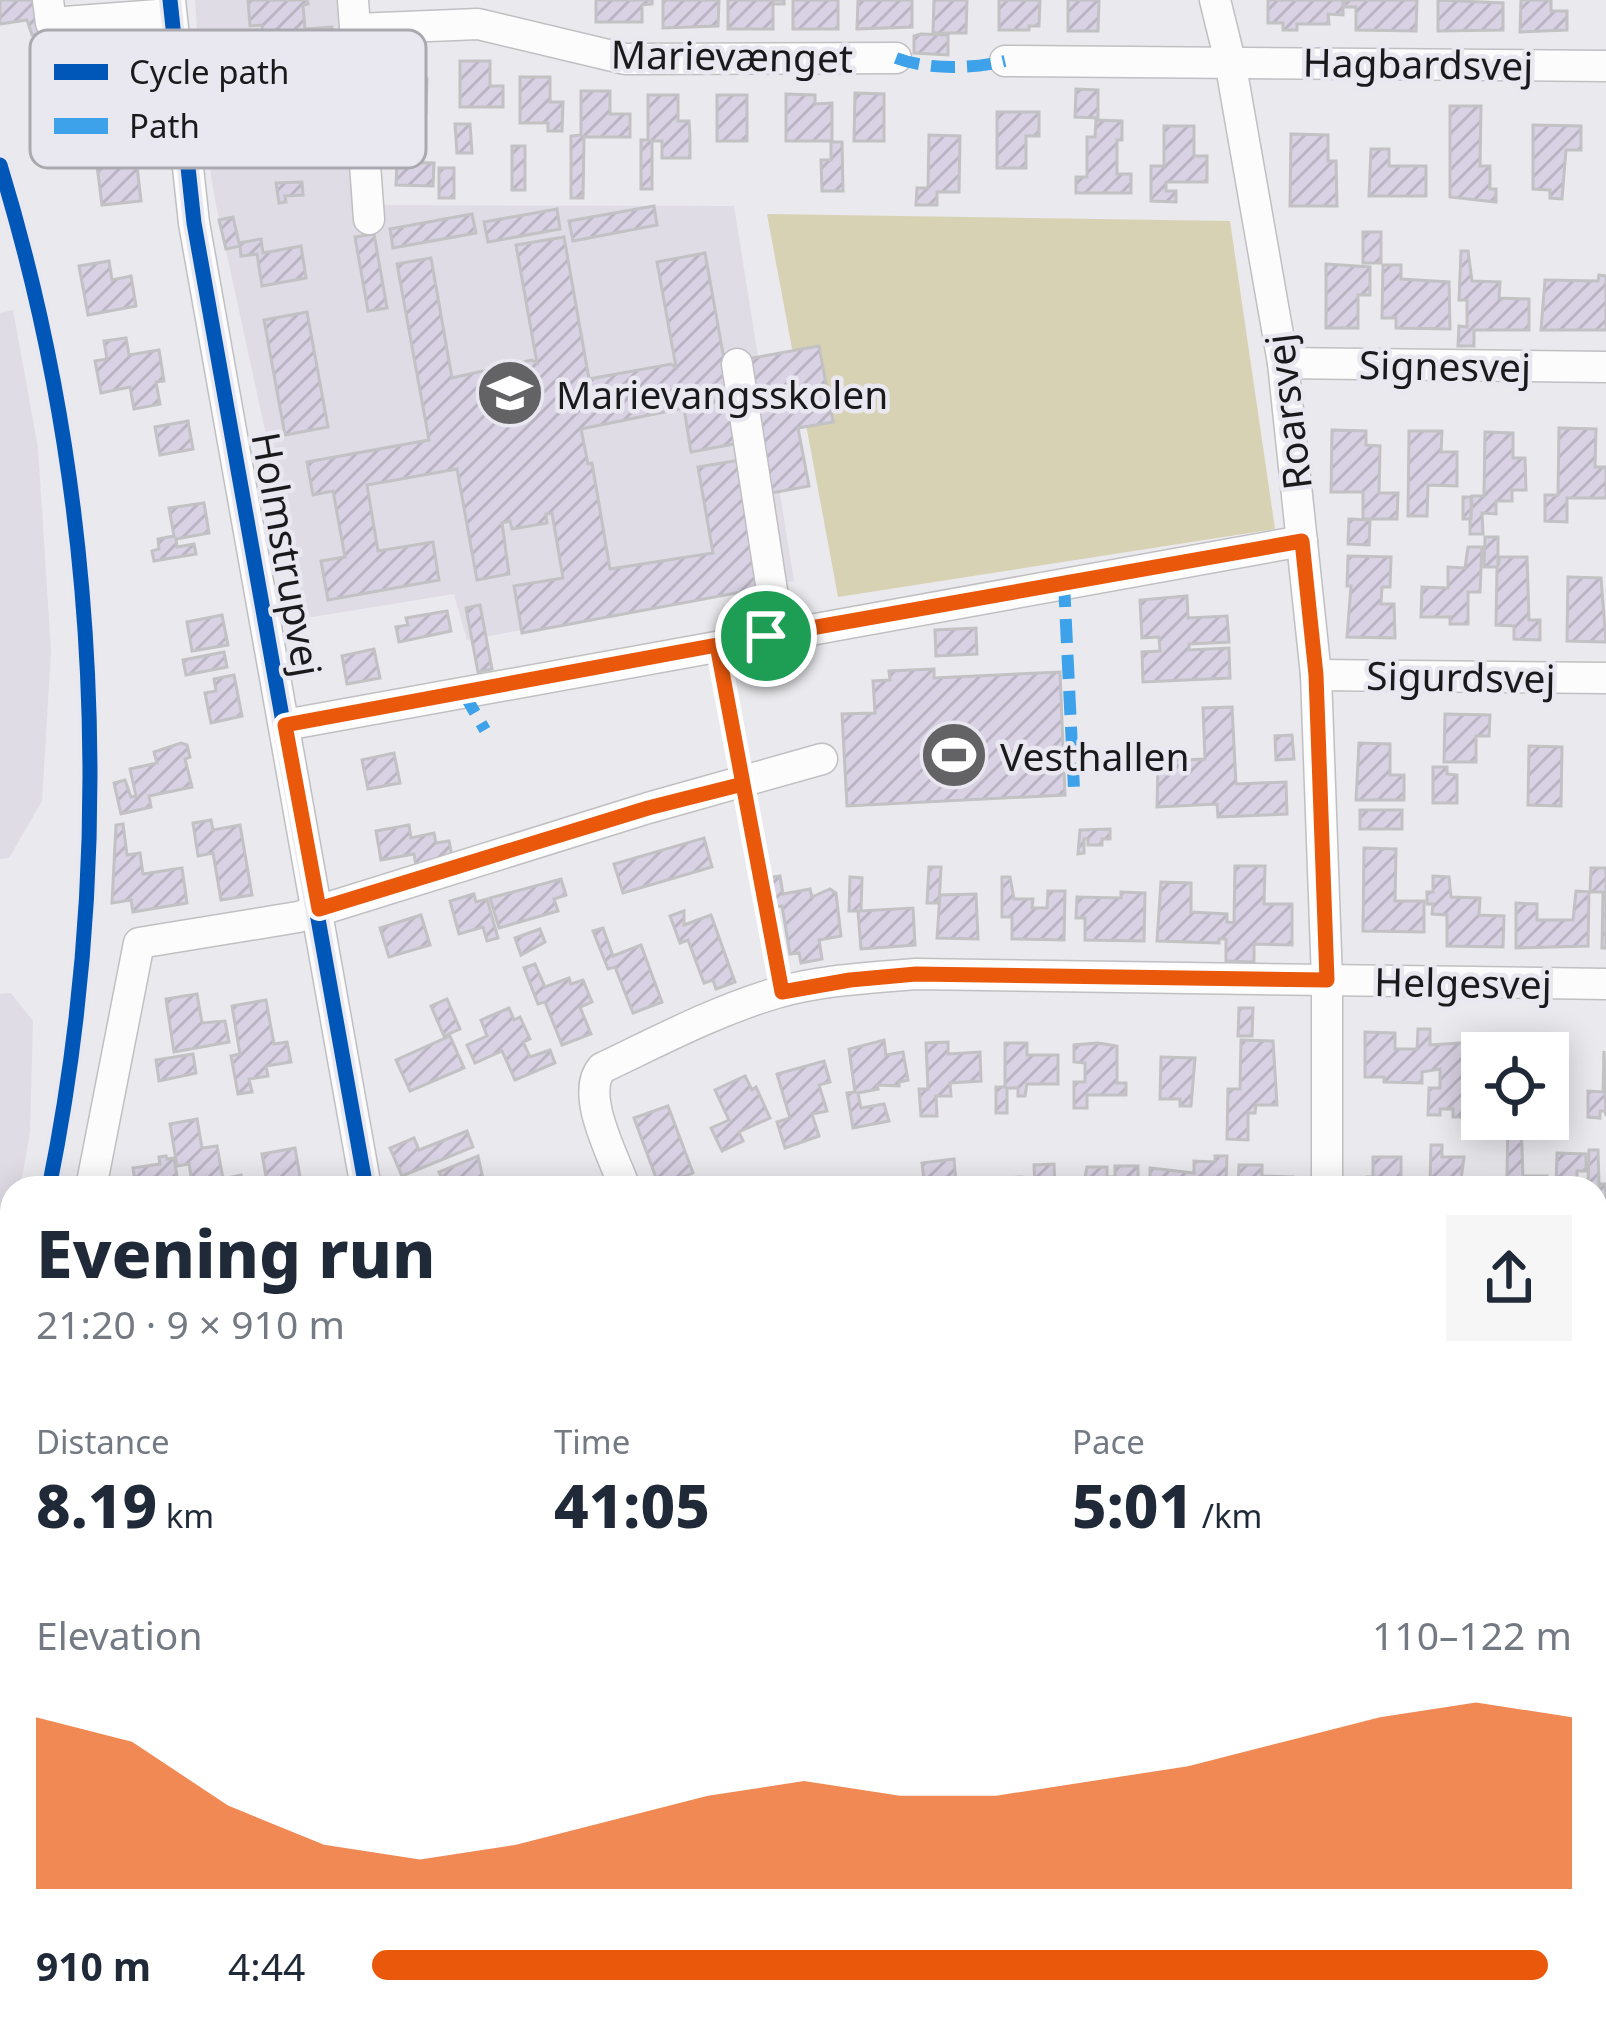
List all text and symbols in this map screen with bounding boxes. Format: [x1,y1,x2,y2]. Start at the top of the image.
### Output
street label: Marievænget [610,26,854,84]
legend [30,30,426,168]
street label: Hagbardsvej [1302,34,1534,92]
text: Cycle path [129,49,289,94]
text: Path [129,103,200,148]
street label: Roarsvej [1251,331,1323,493]
street label: Signesvej [1358,337,1532,393]
school or university icon: Marievangsskolen [475,358,545,428]
place label: Marievangsskolen [556,367,888,420]
street label: Holmstrupvej [240,428,336,680]
pin [715,585,817,687]
icon: arrive [733,603,799,669]
street label: Sigurdsvej [1366,648,1556,704]
sports icon: Vesthallen [919,720,989,790]
place label: Vesthallen [1000,729,1190,782]
street label: Helgesvej [1374,954,1552,1010]
map controls [1461,1032,1569,1140]
button: locate [1461,1032,1569,1140]
text: Evening run [36,1207,435,1297]
button: share [1446,1215,1572,1341]
text: 21:20 · 9 × 910 m [36,1297,345,1350]
text: Distance [36,1419,170,1464]
text: Time [554,1419,630,1464]
text: Pace [1072,1419,1145,1464]
text: 8.19 [36,1464,157,1546]
text: 41:05 [554,1464,710,1546]
text: 5:01 [1072,1464,1193,1546]
text: km [157,1493,214,1538]
text: /km [1193,1493,1262,1538]
text: Elevation [36,1608,203,1661]
text: 110–122 m [1372,1608,1572,1661]
text: 910 m [36,1939,151,1992]
text: 4:44 [228,1939,305,1992]

